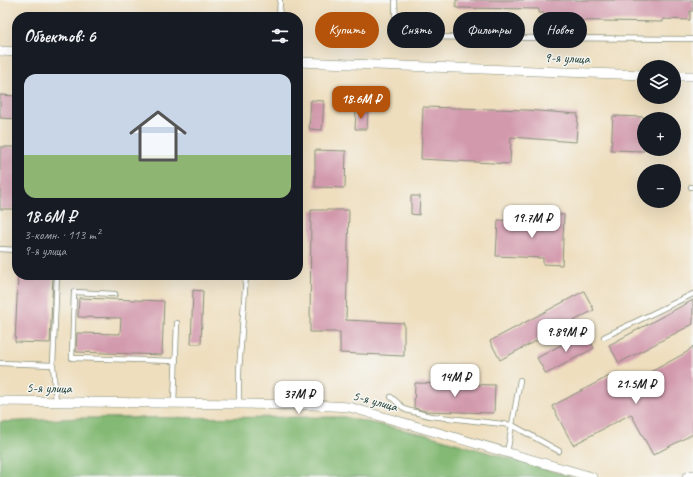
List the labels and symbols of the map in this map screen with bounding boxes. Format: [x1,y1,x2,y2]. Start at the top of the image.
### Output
street label: 9-я улица [544,49,591,67]
pin: 18.6M ₽ [324,86,398,120]
pin: 19.7M ₽ [495,205,569,239]
pin: 9.89M ₽ [529,319,603,353]
pin: 14M ₽ [427,364,483,398]
pin: 21.5M ₽ [599,371,673,405]
street label: 5-я улица [26,379,73,397]
pin: 37M ₽ [271,381,327,415]
street label: 5-я улица [351,387,400,415]

